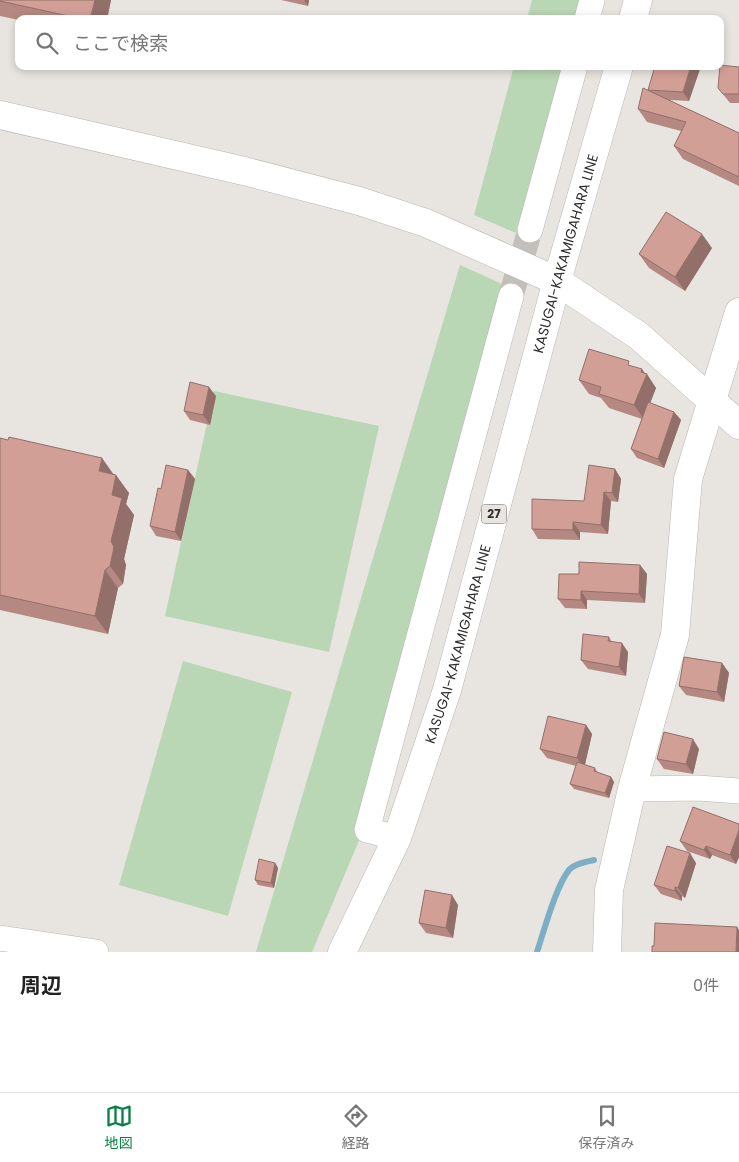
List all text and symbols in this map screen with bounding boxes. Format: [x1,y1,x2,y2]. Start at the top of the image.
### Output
search box [15,15,724,70]
icon: search [33,29,61,57]
text: ここで検索 [73,30,168,57]
street label: KASUGAI-KAKAMIGAHARA LINE [528,152,603,355]
road number: 27 [482,504,506,524]
street label: KASUGAI-KAKAMIGAHARA LINE [420,542,496,746]
text: 周辺 [20,971,62,1000]
text: 0件 [693,974,719,997]
tab: 地図 [105,1102,133,1154]
tab: 経路 [342,1102,370,1154]
tab: 保存済み [579,1102,635,1154]

